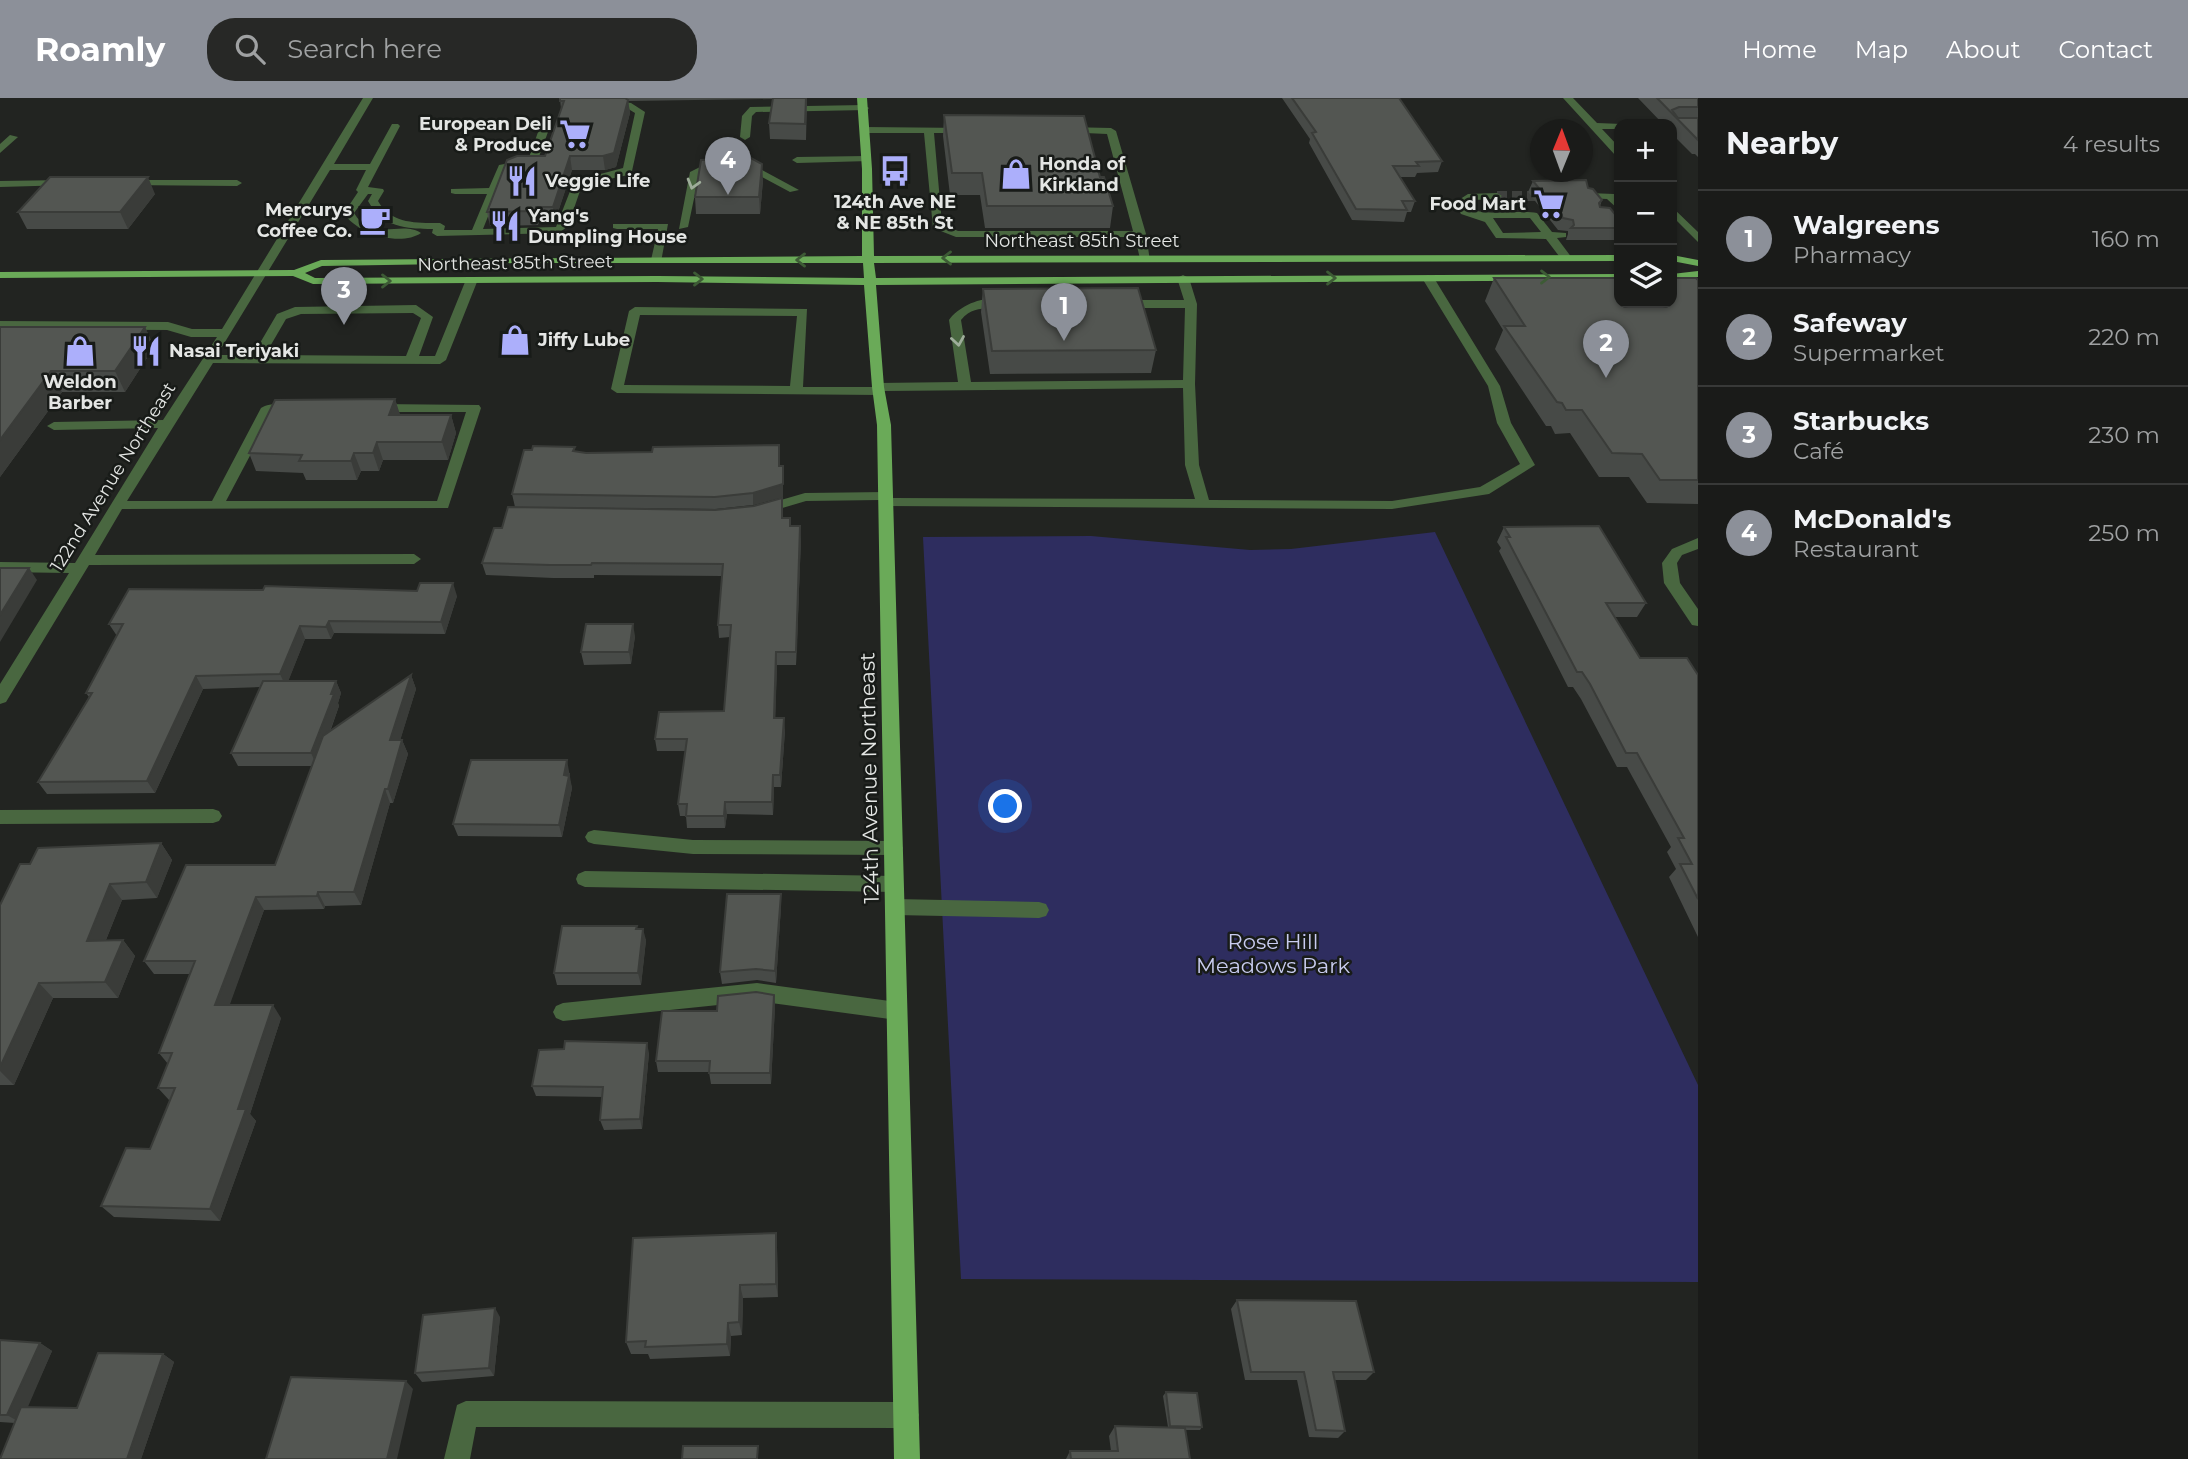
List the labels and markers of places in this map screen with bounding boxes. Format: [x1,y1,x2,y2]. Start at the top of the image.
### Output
place label: European Deli & Produce [419,113,552,156]
supermarket icon: European Deli & Produce [558,117,592,151]
pin: 4 [705,137,751,195]
place label: Honda of Kirkland [1039,153,1126,196]
bus stop icon: 124th Ave NE & NE 85th St [878,154,912,188]
shop icon: Honda of Kirkland [999,157,1033,191]
restaurant icon: Veggie Life [505,164,539,198]
place label: Veggie Life [544,170,650,192]
supermarket icon: Food Mart [1532,187,1566,221]
place label: 124th Ave NE & NE 85th St [834,191,956,234]
place label: Food Mart [1429,193,1526,215]
place label: Mercurys Coffee Co. [257,199,352,242]
cafe icon: Mercurys Coffee Co. [358,203,392,237]
place label: Yang's Dumpling House [527,205,687,248]
restaurant icon: Yang's Dumpling House [488,209,522,243]
pin: 3 [321,267,367,325]
pin: 1 [1041,283,1087,341]
pin: 2 [1583,320,1629,378]
shop icon: Jiffy Lube [498,323,532,357]
place label: Jiffy Lube [537,329,630,351]
shop icon: Weldon Barber [63,334,97,368]
restaurant icon: Nasai Teriyaki [129,334,163,368]
place label: Nasai Teriyaki [169,340,299,362]
place label: Weldon Barber [43,371,117,414]

